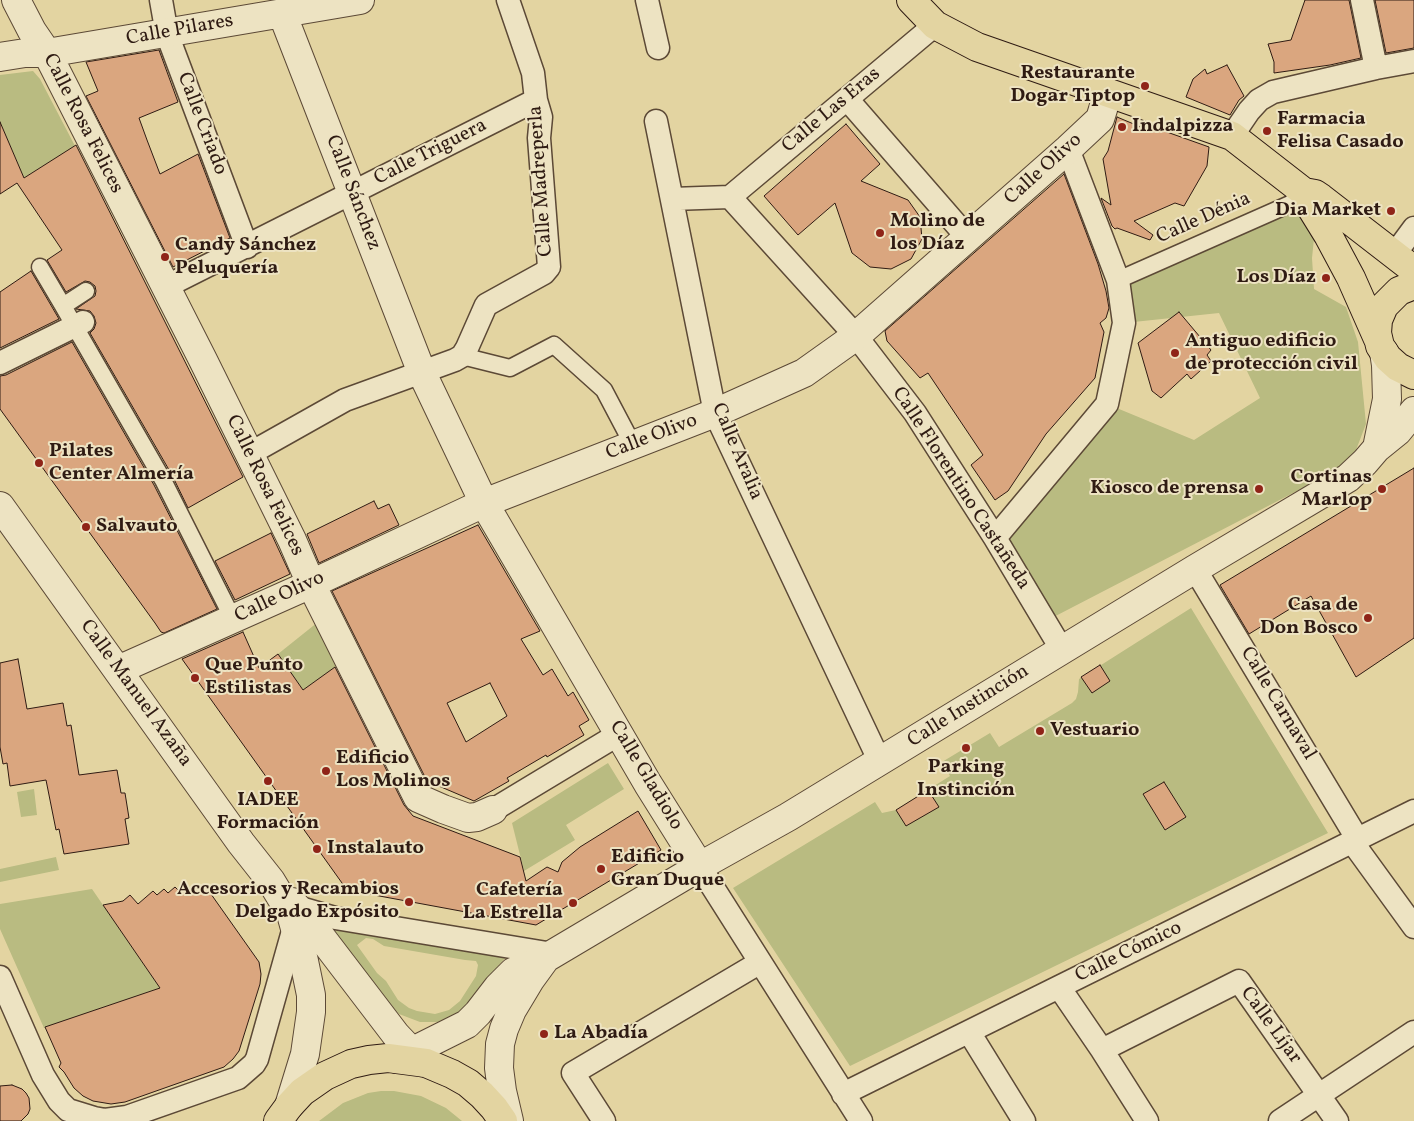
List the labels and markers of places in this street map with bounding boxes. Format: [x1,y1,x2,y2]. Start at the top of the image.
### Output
place label: Restaurante Dogar Tiptop [1010,62,1135,109]
marker: Restaurante Dogar Tiptop [1139,80,1151,92]
place label: Farmacia Felisa Casado [1277,108,1404,155]
place label: Indalpizza [1132,115,1233,139]
marker: Indalpizza [1116,121,1128,133]
marker: Farmacia Felisa Casado [1261,125,1273,137]
place label: Dia Market [1275,199,1381,223]
marker: Dia Market [1385,205,1397,217]
place label: Molino de los Díaz [890,210,985,257]
marker: Molino de los Díaz [874,227,886,239]
place label: Candy Sánchez Peluquería [175,234,316,281]
marker: Candy Sánchez Peluquería [159,251,171,263]
place label: Los Díaz [1236,266,1316,290]
marker: Los Díaz [1320,272,1332,284]
place label: Antiguo edificio de protección civil [1185,330,1358,377]
marker: Antiguo edificio de protección civil [1169,347,1181,359]
place label: Pilates Center Almería [49,440,194,487]
marker: Pilates Center Almería [33,457,45,469]
place label: Cortinas Marlop [1290,466,1372,513]
place label: Kiosco de prensa [1090,477,1249,501]
marker: Kiosco de prensa [1253,483,1265,495]
marker: Cortinas Marlop [1376,483,1388,495]
place label: Salvauto [96,515,178,539]
marker: Salvauto [80,521,92,533]
place label: Casa de Don Bosco [1260,594,1358,641]
marker: Casa de Don Bosco [1362,612,1374,624]
place label: Que Punto Estilistas [205,654,303,701]
marker: Que Punto Estilistas [189,672,201,684]
place label: Vestuario [1050,719,1140,743]
marker: Vestuario [1034,725,1046,737]
marker: Parking Instinción [960,742,972,754]
place label: Edificio Los Molinos [336,747,450,794]
place label: Parking Instinción [917,756,1015,803]
marker: Edificio Los Molinos [320,765,332,777]
marker: IADEE Formación [262,775,274,787]
place label: IADEE Formación [217,789,319,836]
place label: Instalauto [327,837,424,861]
marker: Instalauto [311,843,323,855]
place label: Edificio Gran Duque [611,846,724,893]
marker: Edificio Gran Duque [595,863,607,875]
place label: Accesorios y Recambios Delgado Expósito [177,878,399,925]
place label: Cafetería La Estrella [463,879,563,926]
marker: Accesorios y Recambios Delgado Expósito [403,896,415,908]
marker: Cafetería La Estrella [567,897,579,909]
place label: La Abadía [554,1022,648,1046]
marker: La Abadía [538,1028,550,1040]

